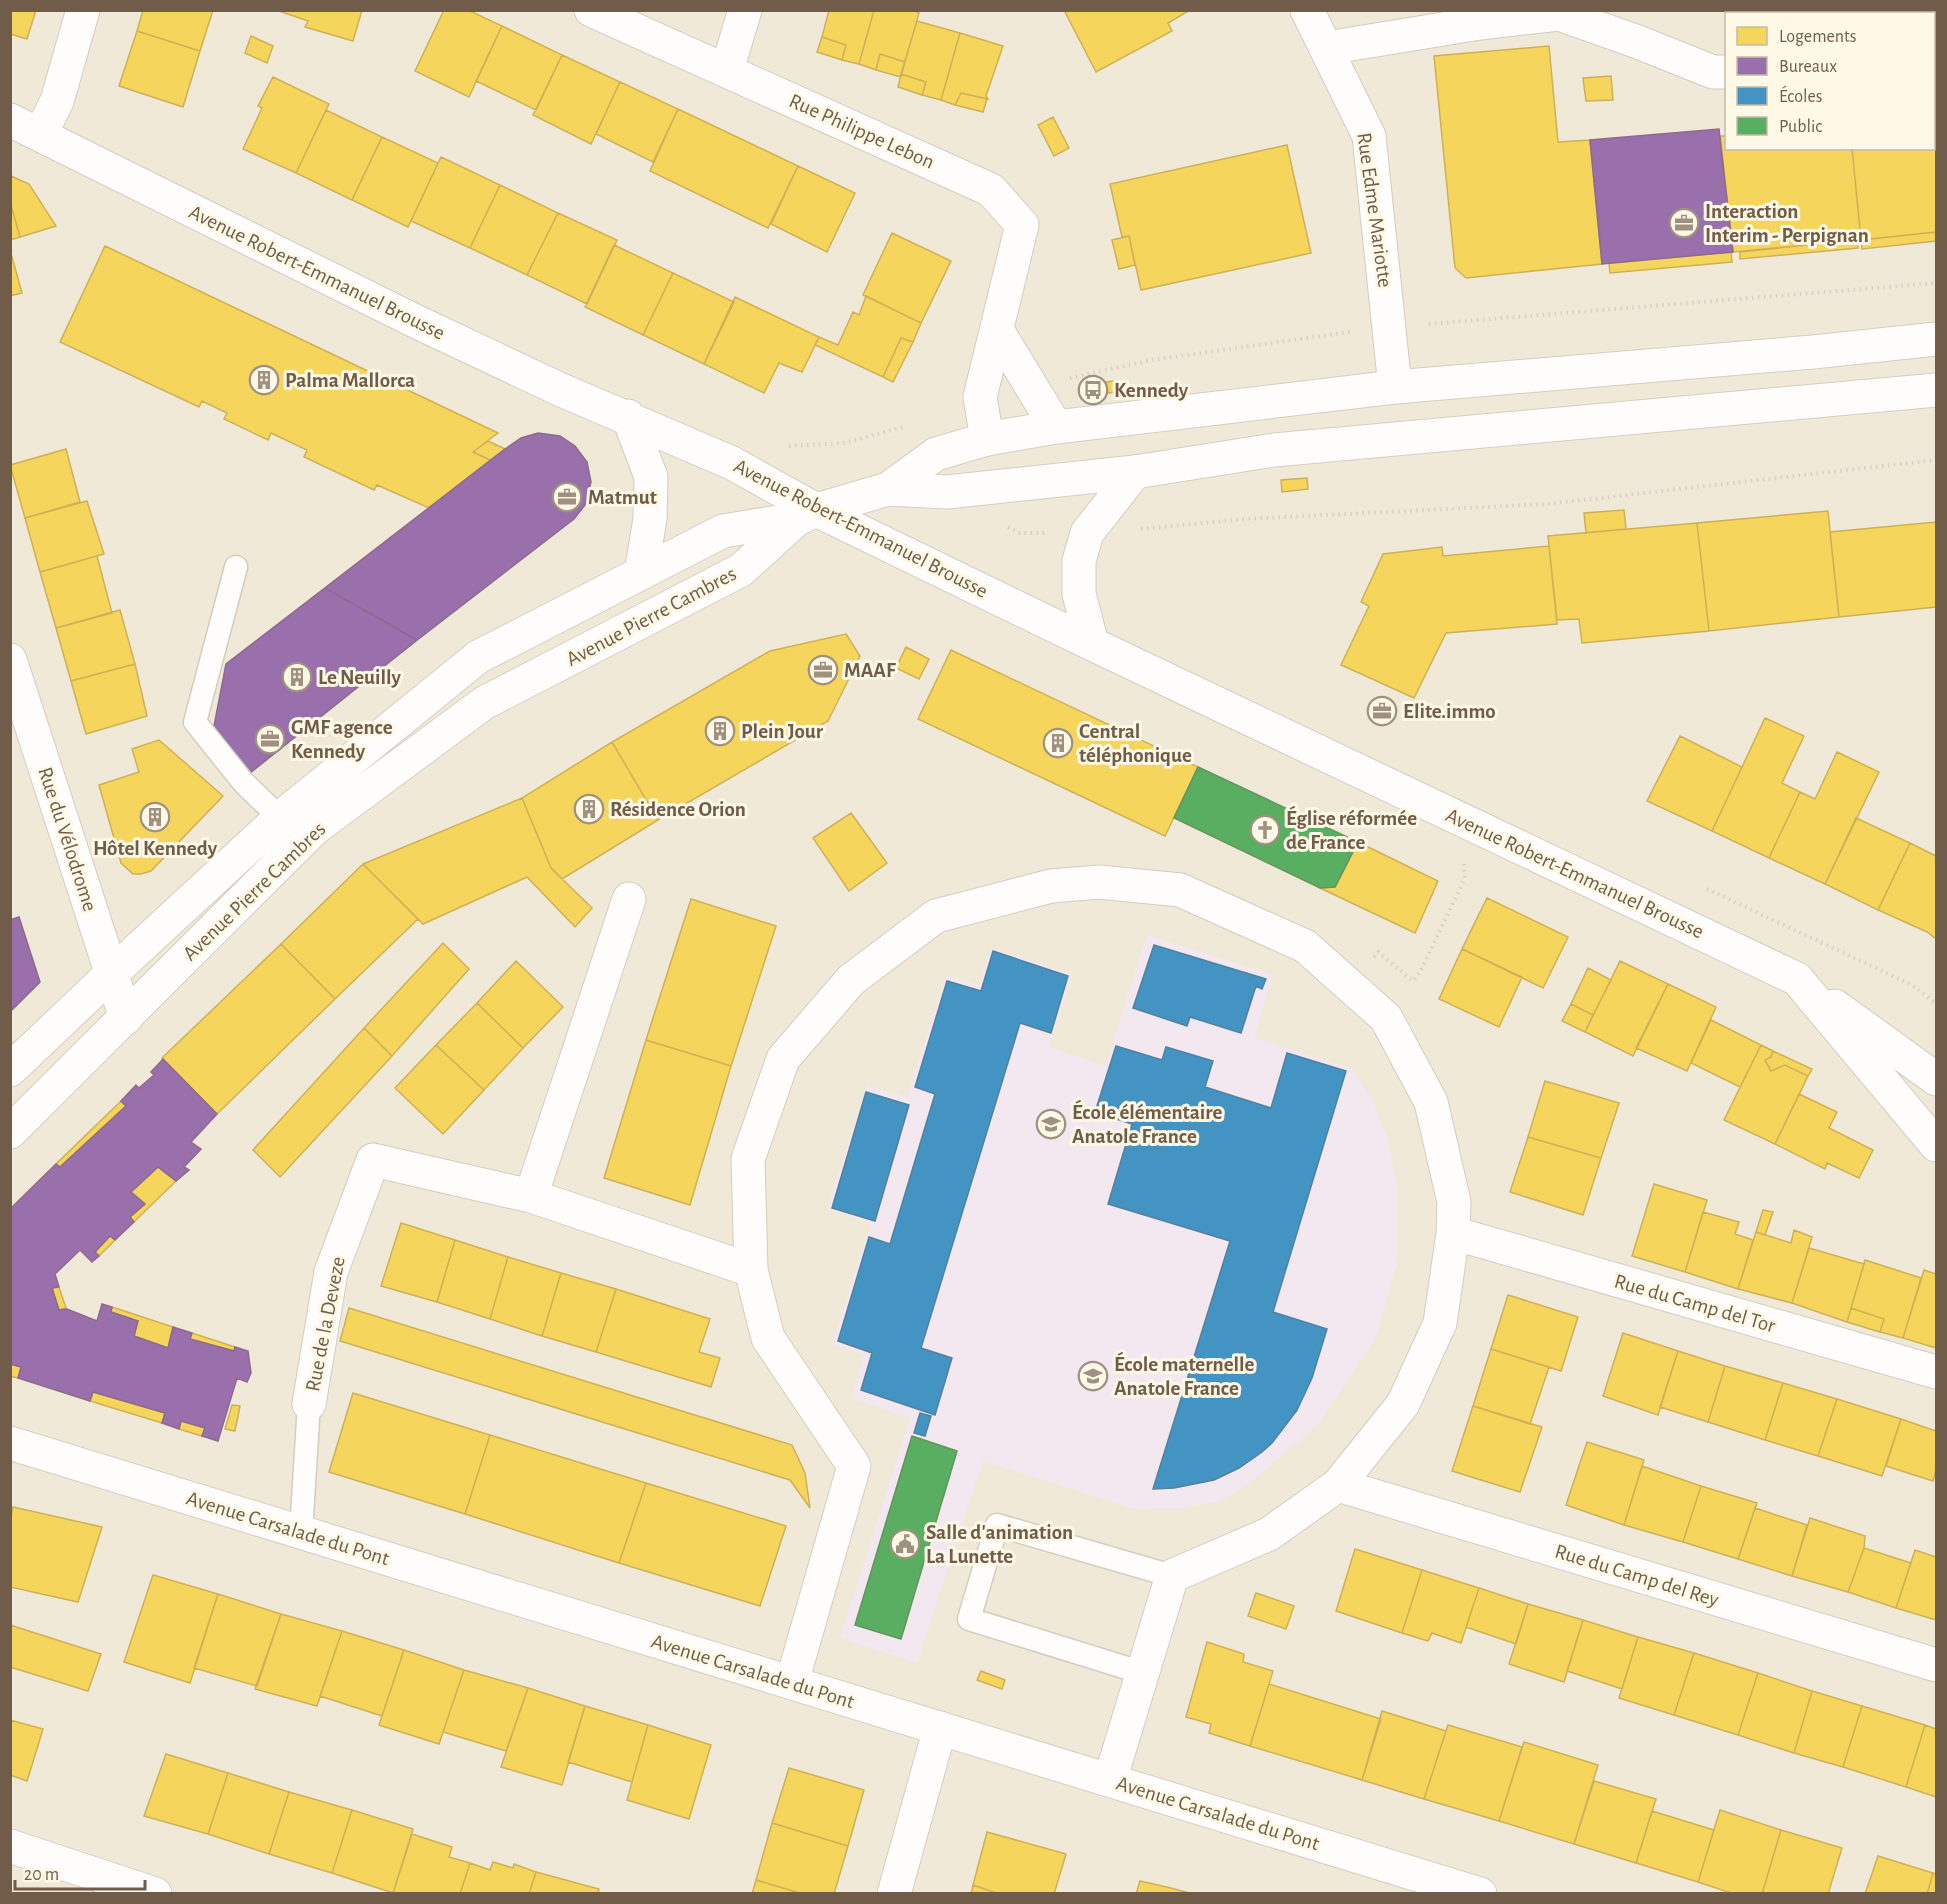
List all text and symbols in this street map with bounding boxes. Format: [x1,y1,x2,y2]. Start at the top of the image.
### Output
legend [1725,12,1935,150]
text: Logements [1779,28,1857,46]
text: Bureaux [1779,58,1837,76]
text: Écoles [1779,85,1822,106]
street label: Rue Philippe Lebon [786,90,938,173]
text: Public [1779,118,1822,136]
street label: Rue Edme Mariotte [1353,131,1396,289]
street label: Avenue Robert-Emmanuel Brousse [185,201,448,344]
place label: Interaction Interim - Perpignan [1705,201,1869,246]
office icon: Interaction Interim - Perpignan [1668,207,1700,239]
building icon: Palma Mallorca [248,364,280,396]
place label: Palma Mallorca [285,370,415,391]
bus stop icon: Kennedy [1077,374,1109,406]
place label: Kennedy [1114,380,1189,401]
street label: Avenue Robert-Emmanuel Brousse [730,455,991,602]
office icon: Matmut [551,481,583,513]
place label: Matmut [588,487,657,508]
street label: Avenue Pierre Cambres [563,563,740,670]
office icon: MAAF [807,654,839,686]
place label: MAAF [844,660,896,681]
building icon: Le Neuilly [281,661,313,693]
place label: Le Neuilly [318,667,402,688]
office icon: Elite.immo [1366,695,1398,727]
place label: Elite.immo [1403,701,1496,722]
building icon: Plein Jour [704,715,736,747]
place label: GMF agence Kennedy [291,717,393,762]
place label: Plein Jour [741,721,824,742]
place label: Central téléphonique [1079,721,1192,766]
office icon: GMF agence Kennedy [254,723,286,755]
building icon: Central téléphonique [1042,727,1074,759]
street label: Rue du Vélodrome [34,764,101,914]
building icon: Résidence Orion [573,793,605,825]
place label: Résidence Orion [610,799,746,820]
building icon: Hôtel Kennedy [139,801,171,833]
street label: Avenue Robert-Emmanuel Brousse [1443,804,1707,943]
place label: Église réformée de France [1286,805,1417,853]
church icon: Église réformée de France [1249,814,1281,846]
street label: Avenue Pierre Cambres [179,818,330,965]
place label: Hôtel Kennedy [93,838,218,859]
place label: École élémentaire Anatole France [1072,1099,1223,1147]
school or university icon: École élémentaire Anatole France [1035,1108,1067,1140]
street label: Rue de la Deveze [302,1255,349,1393]
street label: Rue du Camp del Tor [1612,1270,1778,1337]
place label: École maternelle Anatole France [1114,1351,1255,1399]
school or university icon: École maternelle Anatole France [1077,1360,1109,1392]
street label: Avenue Carsalade du Pont [184,1488,392,1569]
place label: Salle d'animation La Lunette [926,1522,1073,1567]
public building icon: Salle d'animation La Lunette [889,1528,921,1560]
street label: Rue du Camp del Rey [1552,1541,1721,1610]
street label: Avenue Carsalade du Pont [649,1631,857,1712]
street label: Avenue Carsalade du Pont [1114,1773,1322,1854]
scale bar [15,1853,146,1891]
text: 20 m [24,1866,59,1884]

